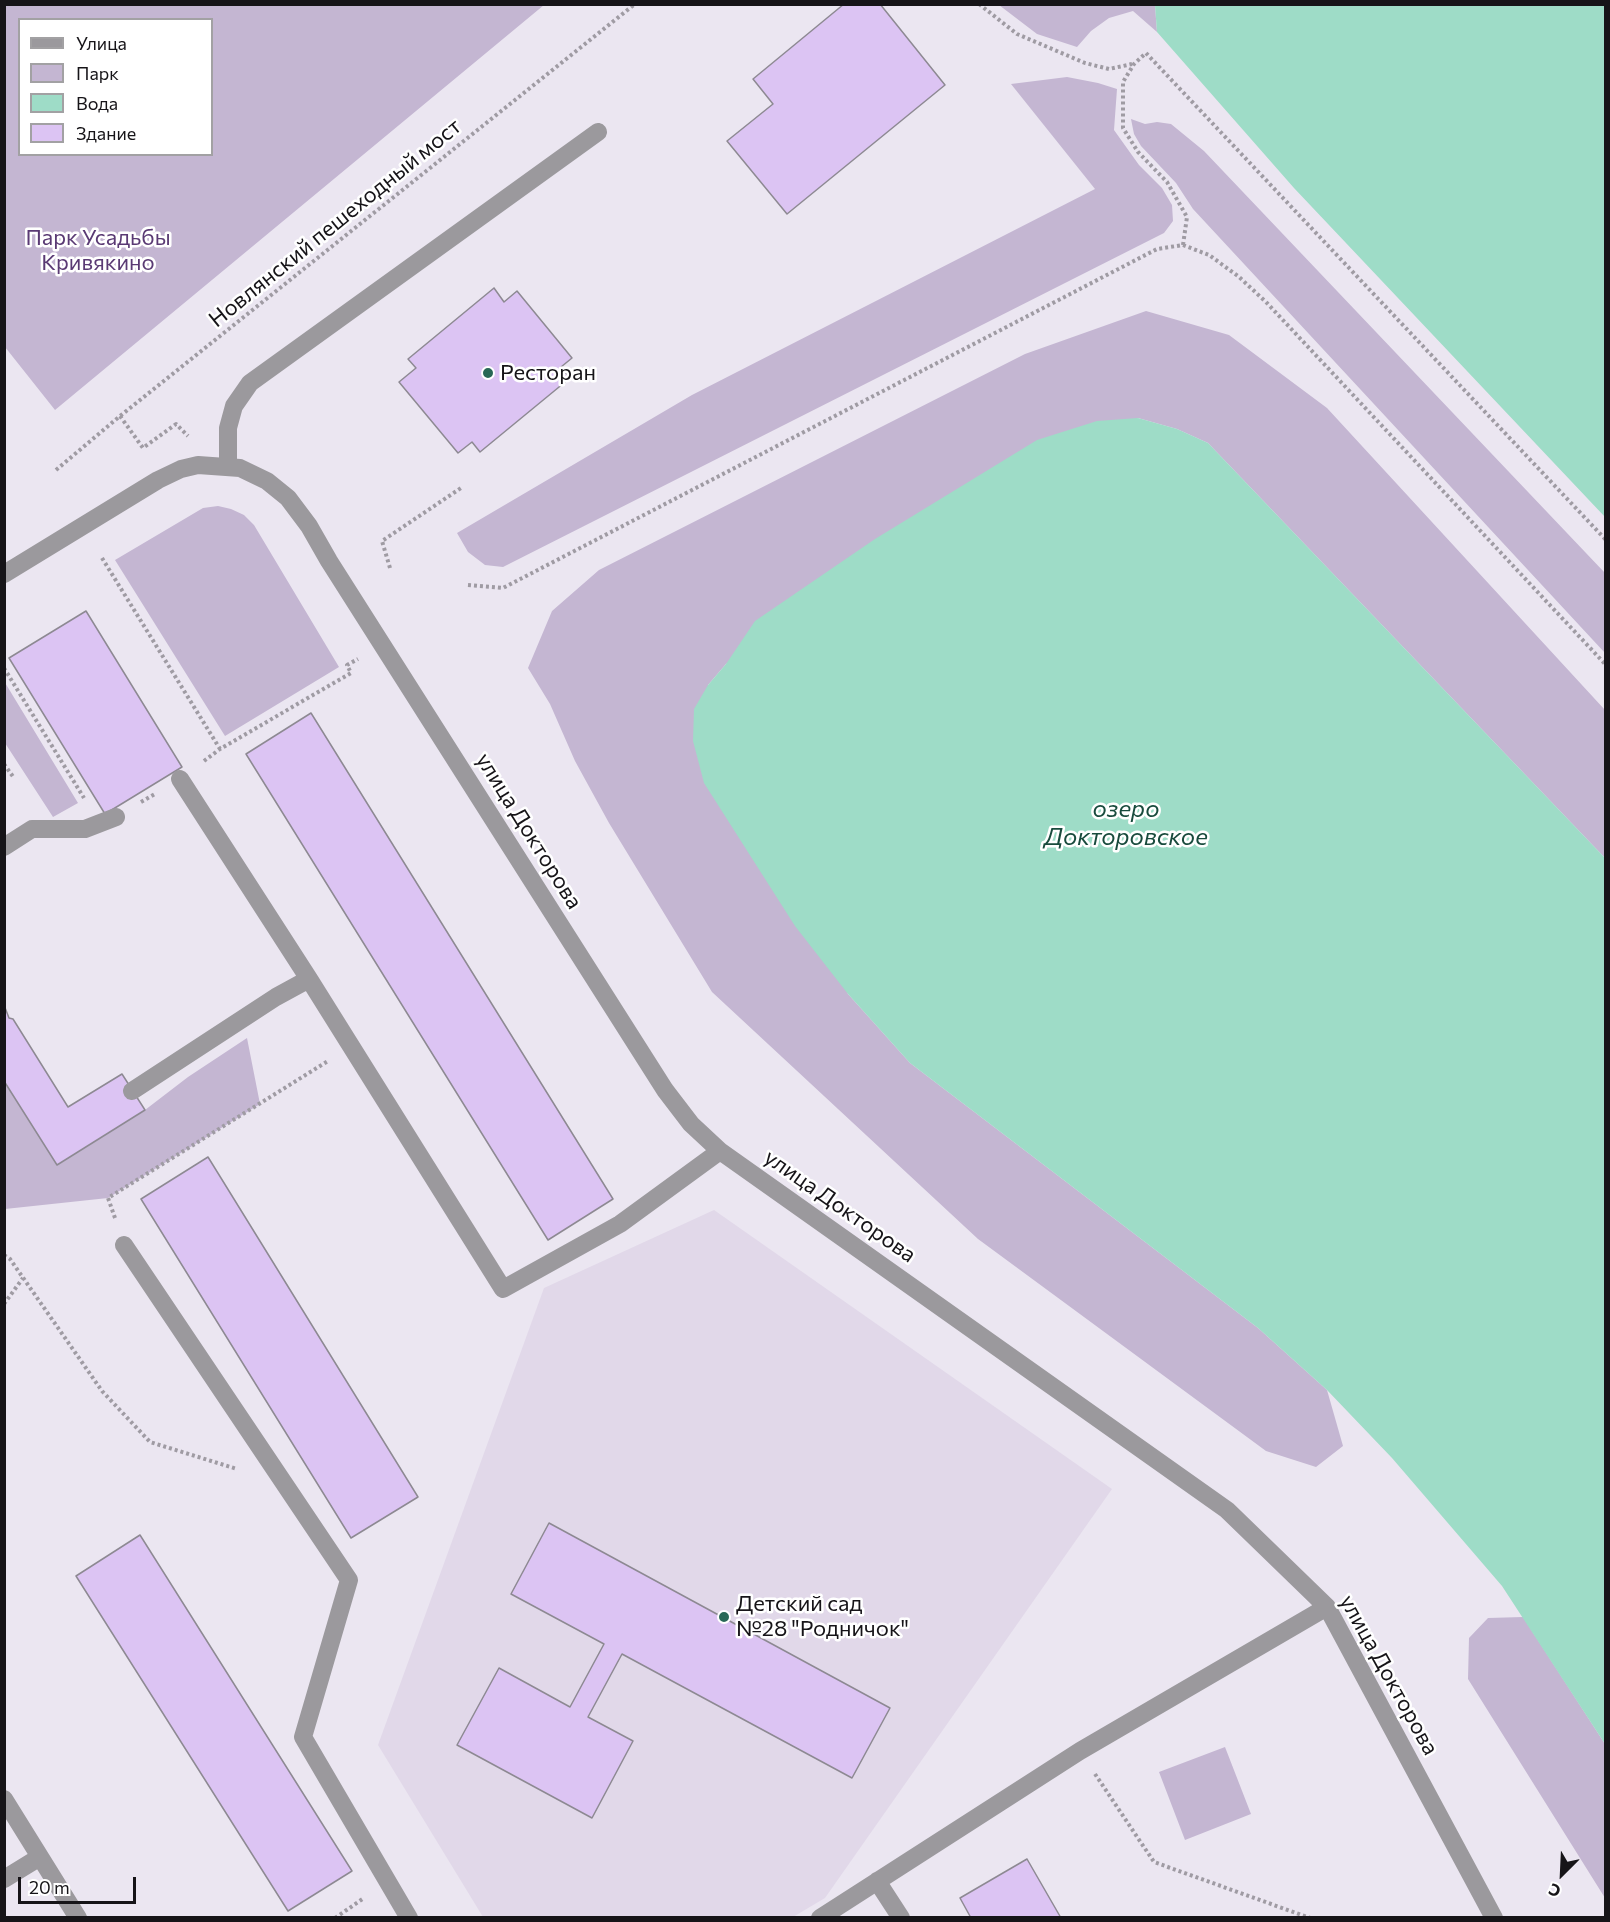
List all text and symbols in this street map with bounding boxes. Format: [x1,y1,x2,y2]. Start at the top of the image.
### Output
legend [18,18,213,156]
text: Улица [76,32,127,54]
text: Парк [76,62,119,84]
text: Вода [76,92,118,114]
street label: Новлянский пешеходный мост [204,113,466,333]
text: Здание [76,122,136,144]
park label: Парк Усадьбы Кривякино [25,225,171,276]
place label: Ресторан [500,360,596,386]
marker: Ресторан [481,366,495,380]
street label: улица Докторова [470,748,588,914]
water label: озеро Докторовское [1044,795,1208,851]
street label: улица Докторова [759,1144,921,1268]
street label: улица Докторова [1334,1590,1444,1760]
place label: Детский сад №28 "Родничок" [736,1591,909,1642]
marker: Детский сад №28 "Родничок" [717,1610,731,1624]
north arrow [1532,1844,1592,1904]
scale bar [21,1865,140,1903]
text: 20 m [29,1876,70,1898]
text: С [1546,1880,1563,1902]

